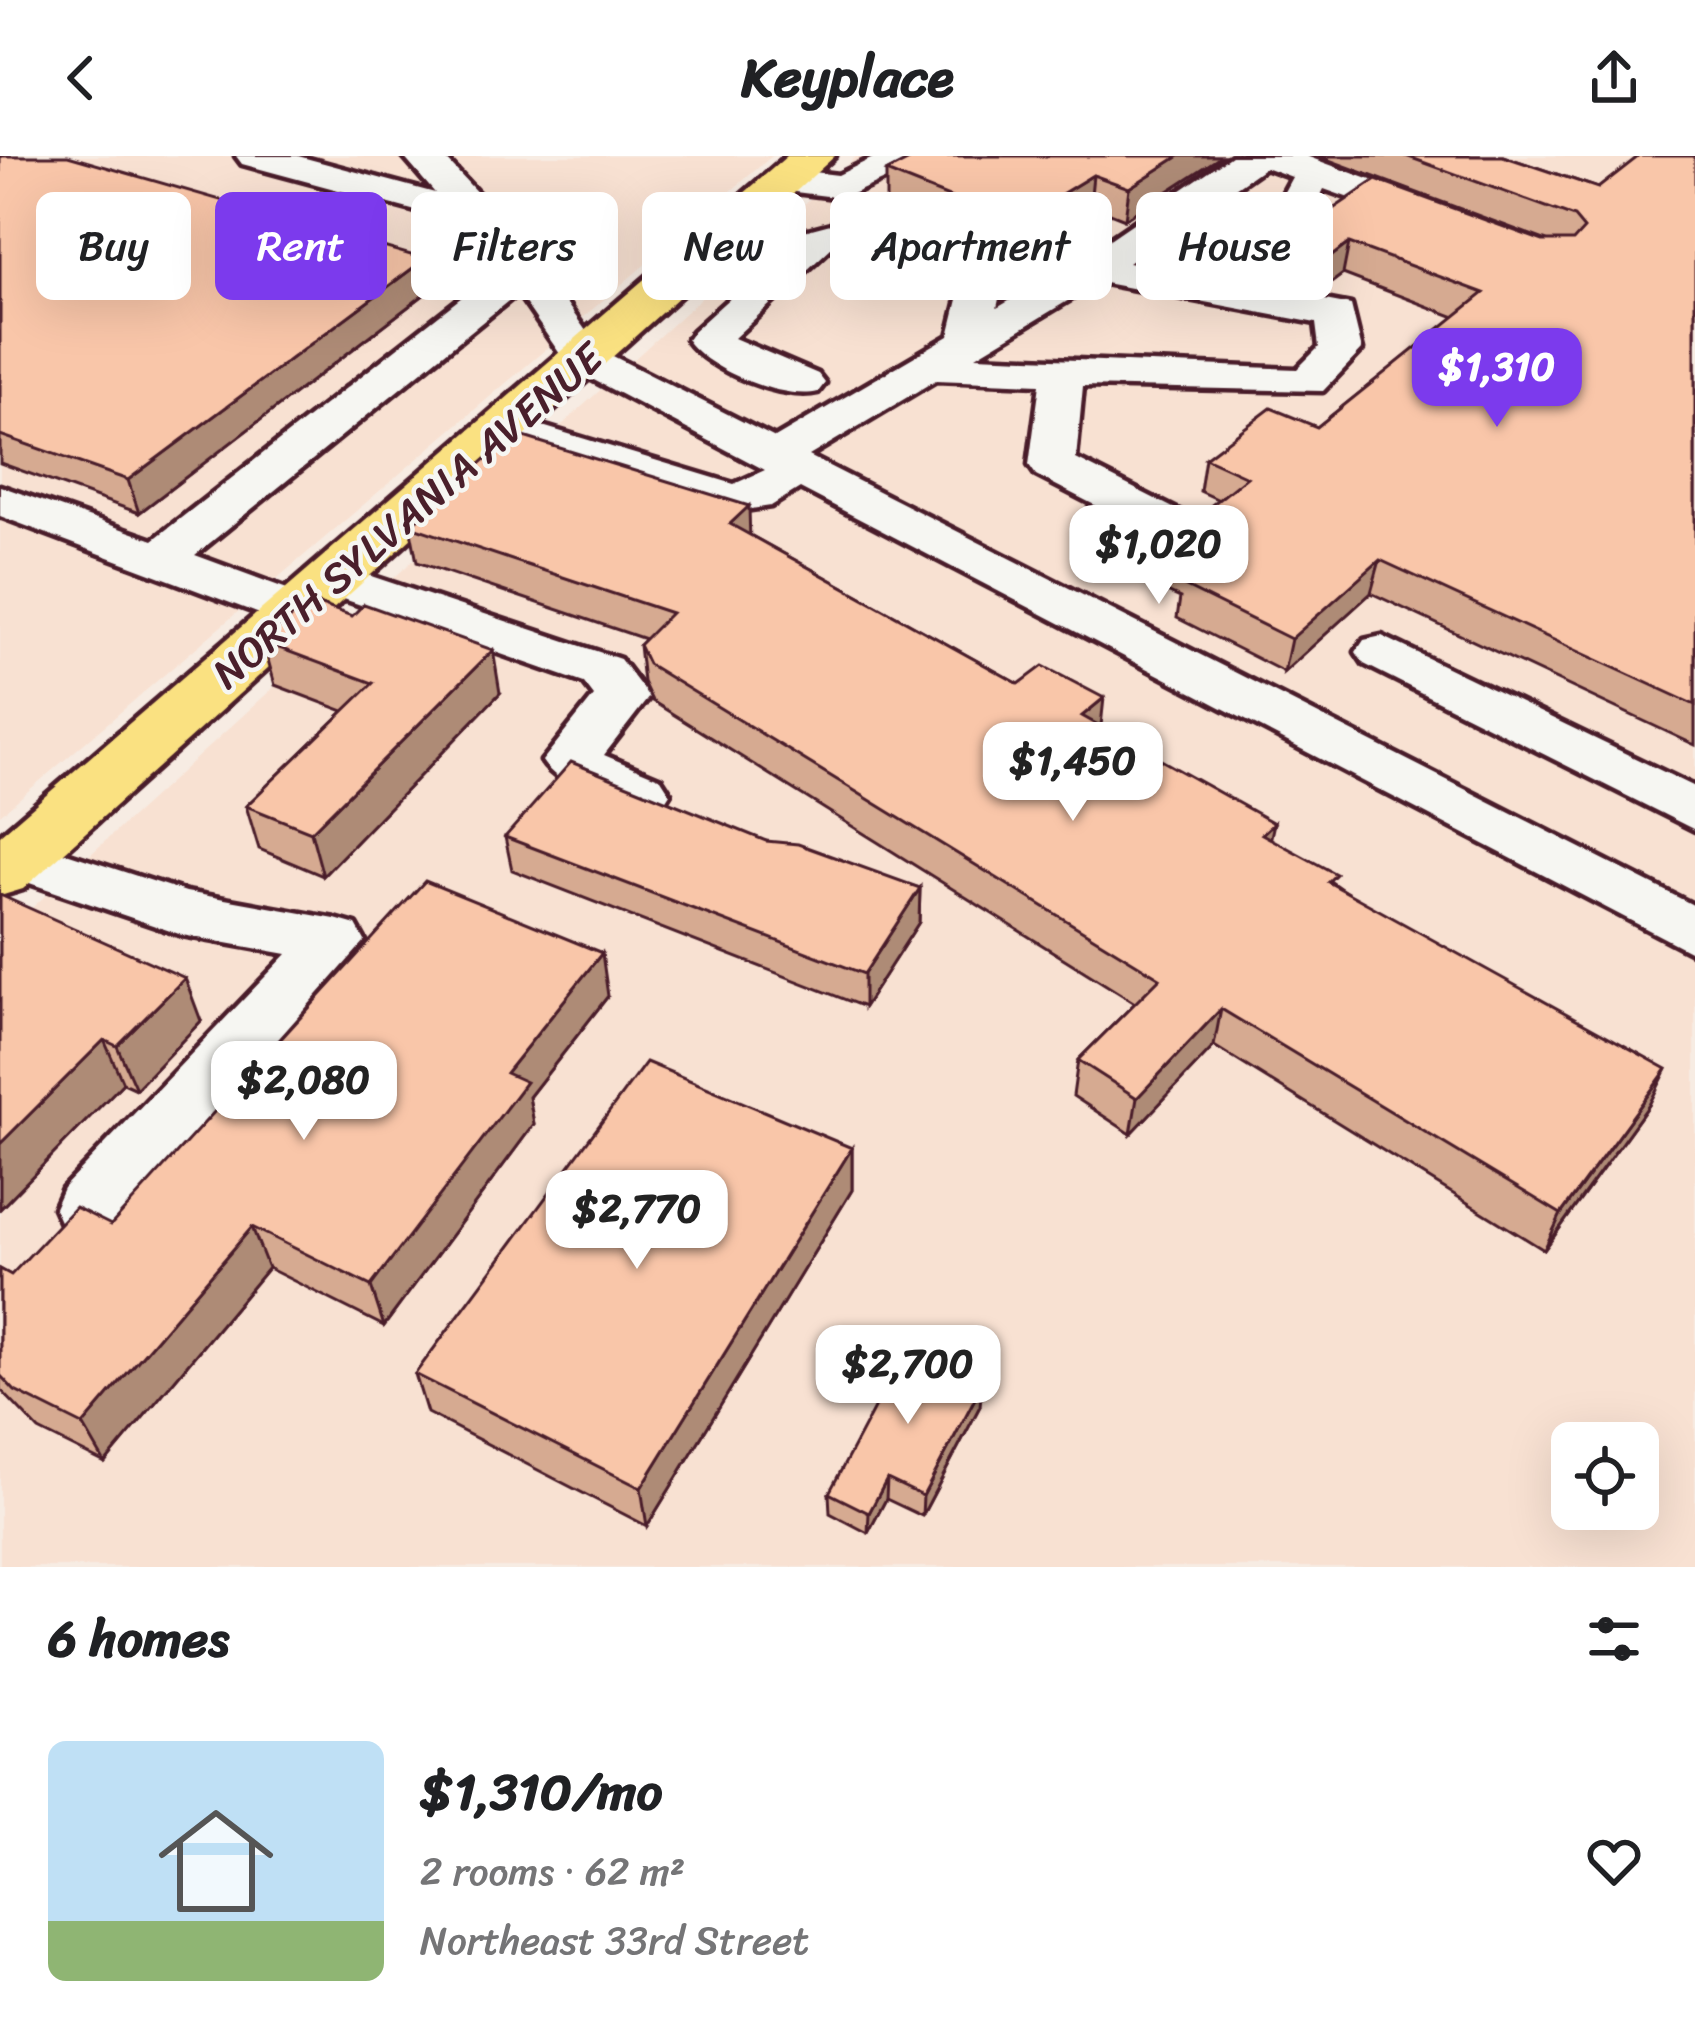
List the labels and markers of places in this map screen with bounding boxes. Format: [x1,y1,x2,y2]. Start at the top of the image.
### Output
pin: $1,310 [1399,328,1595,430]
pin: $1,020 [1061,505,1257,607]
pin: $1,450 [975,722,1171,824]
pin: $2,080 [206,1041,402,1143]
pin: $2,770 [539,1170,735,1272]
pin: $2,700 [810,1325,1006,1427]

